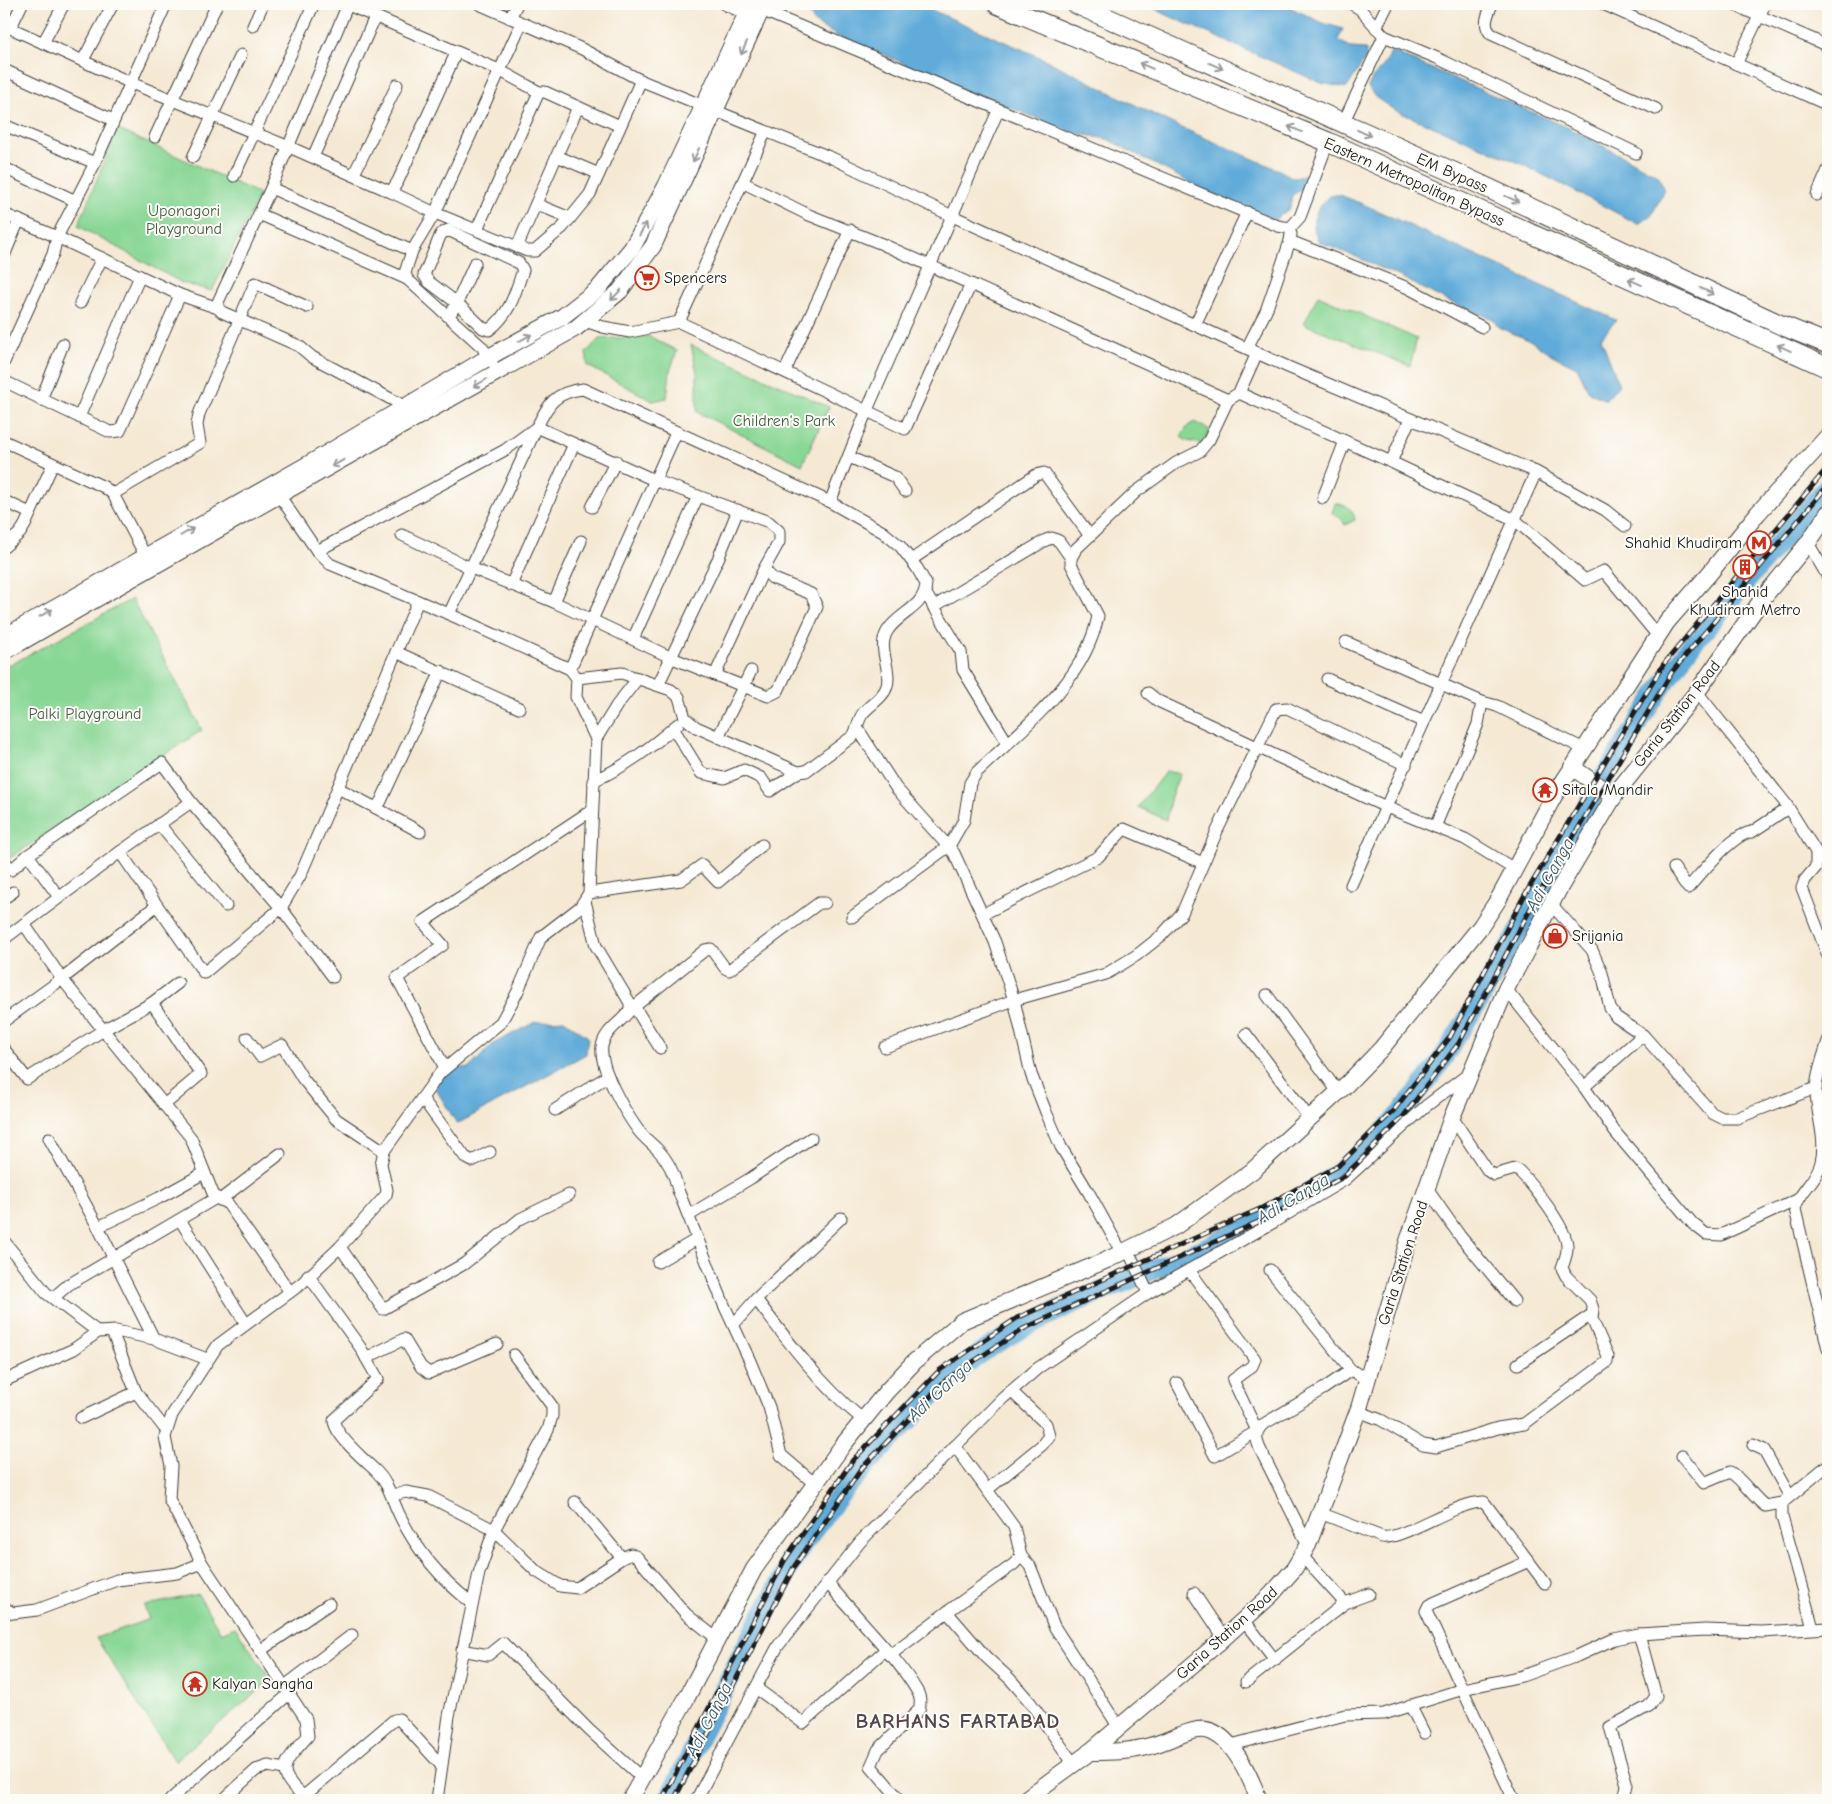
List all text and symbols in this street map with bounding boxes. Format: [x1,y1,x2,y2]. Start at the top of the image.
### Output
one-way arrow [739,40,748,55]
one-way arrow [1138,61,1153,70]
one-way arrow [1208,61,1223,71]
one-way arrow [1288,124,1304,133]
one-way arrow [1356,129,1371,138]
street label: Eastern Metropolitan Bypass [1321,134,1507,230]
one-way arrow [691,147,701,162]
street label: EM Bypass [1414,149,1490,197]
one-way arrow [1505,195,1520,205]
park label: Uponagori Playground [146,202,222,238]
one-way arrow [638,223,648,237]
supermarket icon: Spencers [634,265,660,291]
place label: Spencers [664,269,727,287]
one-way arrow [1628,276,1643,286]
one-way arrow [1699,287,1714,296]
one-way arrow [610,289,622,301]
one-way arrow [518,333,533,343]
one-way arrow [1777,342,1792,352]
one-way arrow [473,378,487,388]
park label: Children's Park [733,412,836,430]
one-way arrow [332,458,346,468]
one-way arrow [180,527,195,537]
metro station icon: Shahid Khudiram [1746,530,1772,556]
place label: Shahid Khudiram [1625,534,1742,552]
building icon: Shahid Khudiram Metro [1732,554,1758,580]
place label: Shahid Khudiram Metro [1689,583,1801,619]
one-way arrow [39,607,53,617]
street label: Garia Station Road [1630,657,1724,771]
park label: Palki Playground [29,705,141,723]
temple icon: Sitala Mandir [1532,777,1558,803]
place label: Sitala Mandir [1562,781,1654,799]
water label: Adi Ganga [1521,835,1579,916]
shop icon: Srijania [1542,923,1568,949]
place label: Srijania [1572,927,1624,945]
water label: Adi Ganga [1252,1169,1333,1229]
street label: Garia Station Road [1374,1198,1432,1328]
water label: Adi Ganga [903,1356,977,1427]
street label: Garia Station Road [1173,1583,1281,1683]
temple icon: Kalyan Sangha [182,1671,208,1697]
place label: Kalyan Sangha [212,1675,313,1693]
water label: Adi Ganga [681,1679,737,1762]
district label: BARHANS FARTABAD [856,1709,1060,1733]

